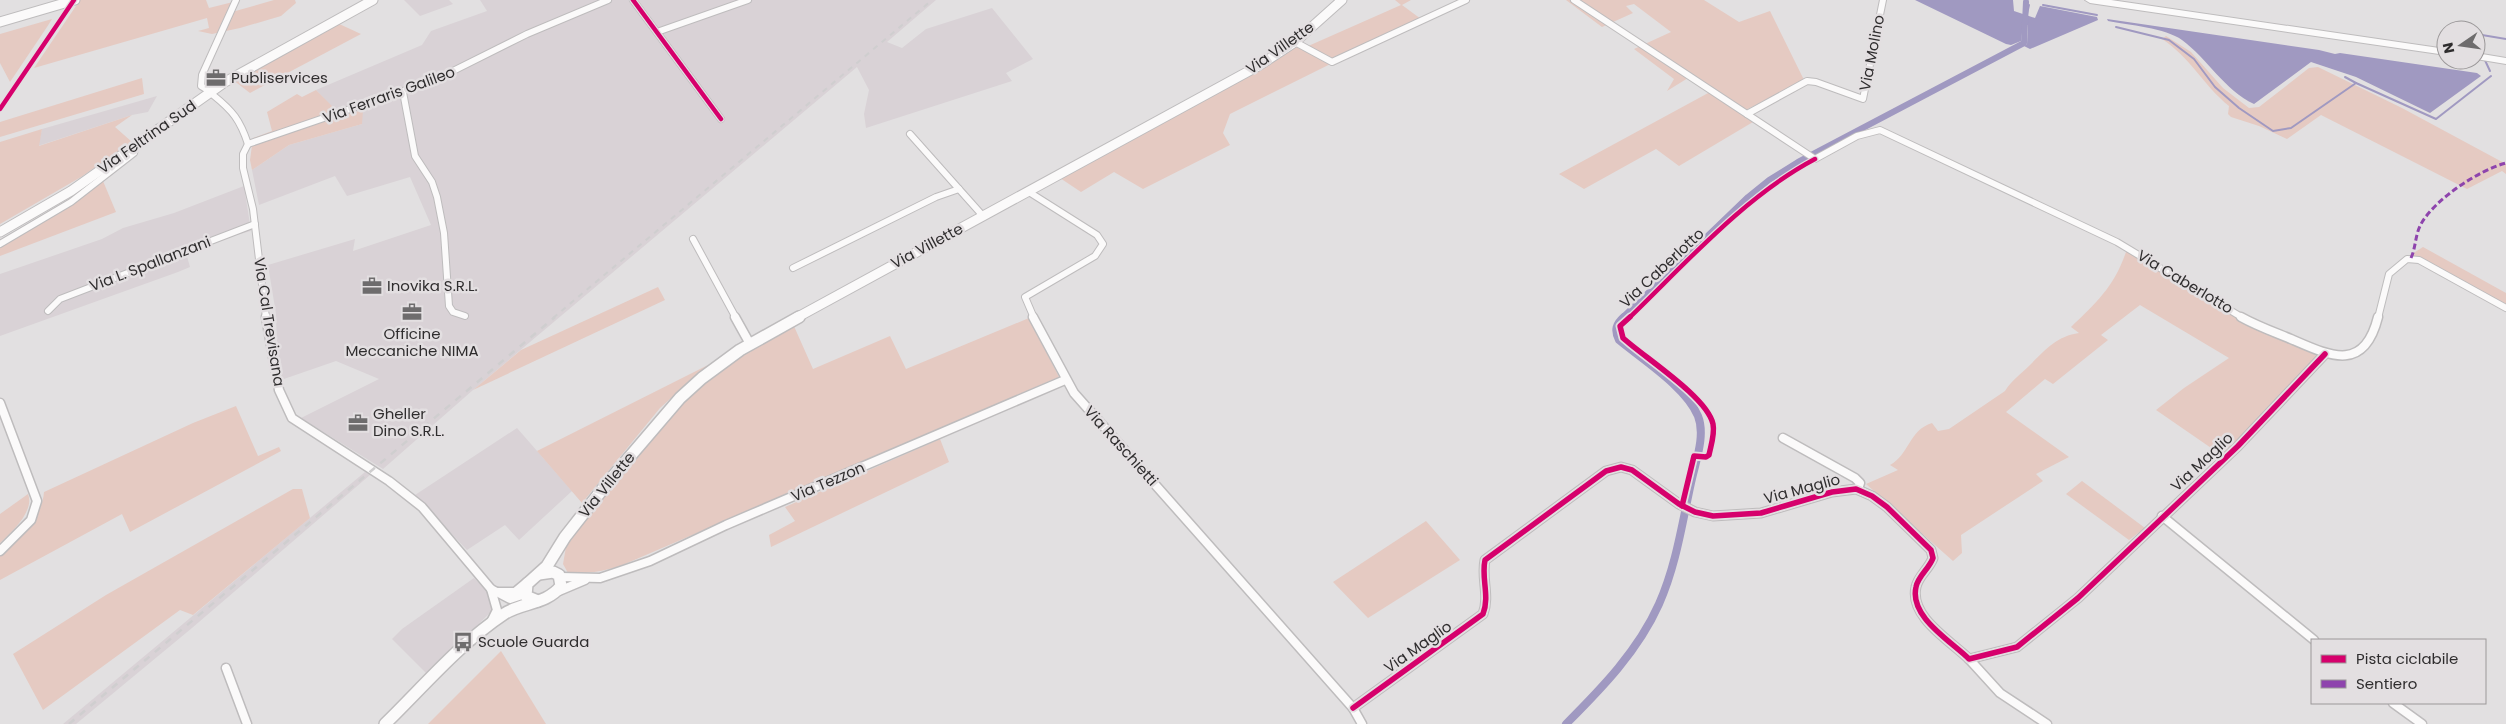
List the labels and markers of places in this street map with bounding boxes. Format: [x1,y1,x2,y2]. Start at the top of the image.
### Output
office icon: Publiservices [205,67,227,89]
place label: Publiservices [231,67,328,88]
office icon: Inovika S.R.L. [361,275,383,297]
place label: Inovika S.R.L. [387,275,478,296]
office icon: Officine Meccaniche NIMA [401,301,423,323]
place label: Officine Meccaniche NIMA [345,323,479,361]
place label: Gheller Dino S.R.L. [373,403,444,441]
office icon: Gheller Dino S.R.L. [347,412,369,434]
bus stop icon: Scuole Guarda [452,631,474,653]
place label: Scuole Guarda [478,631,589,652]

